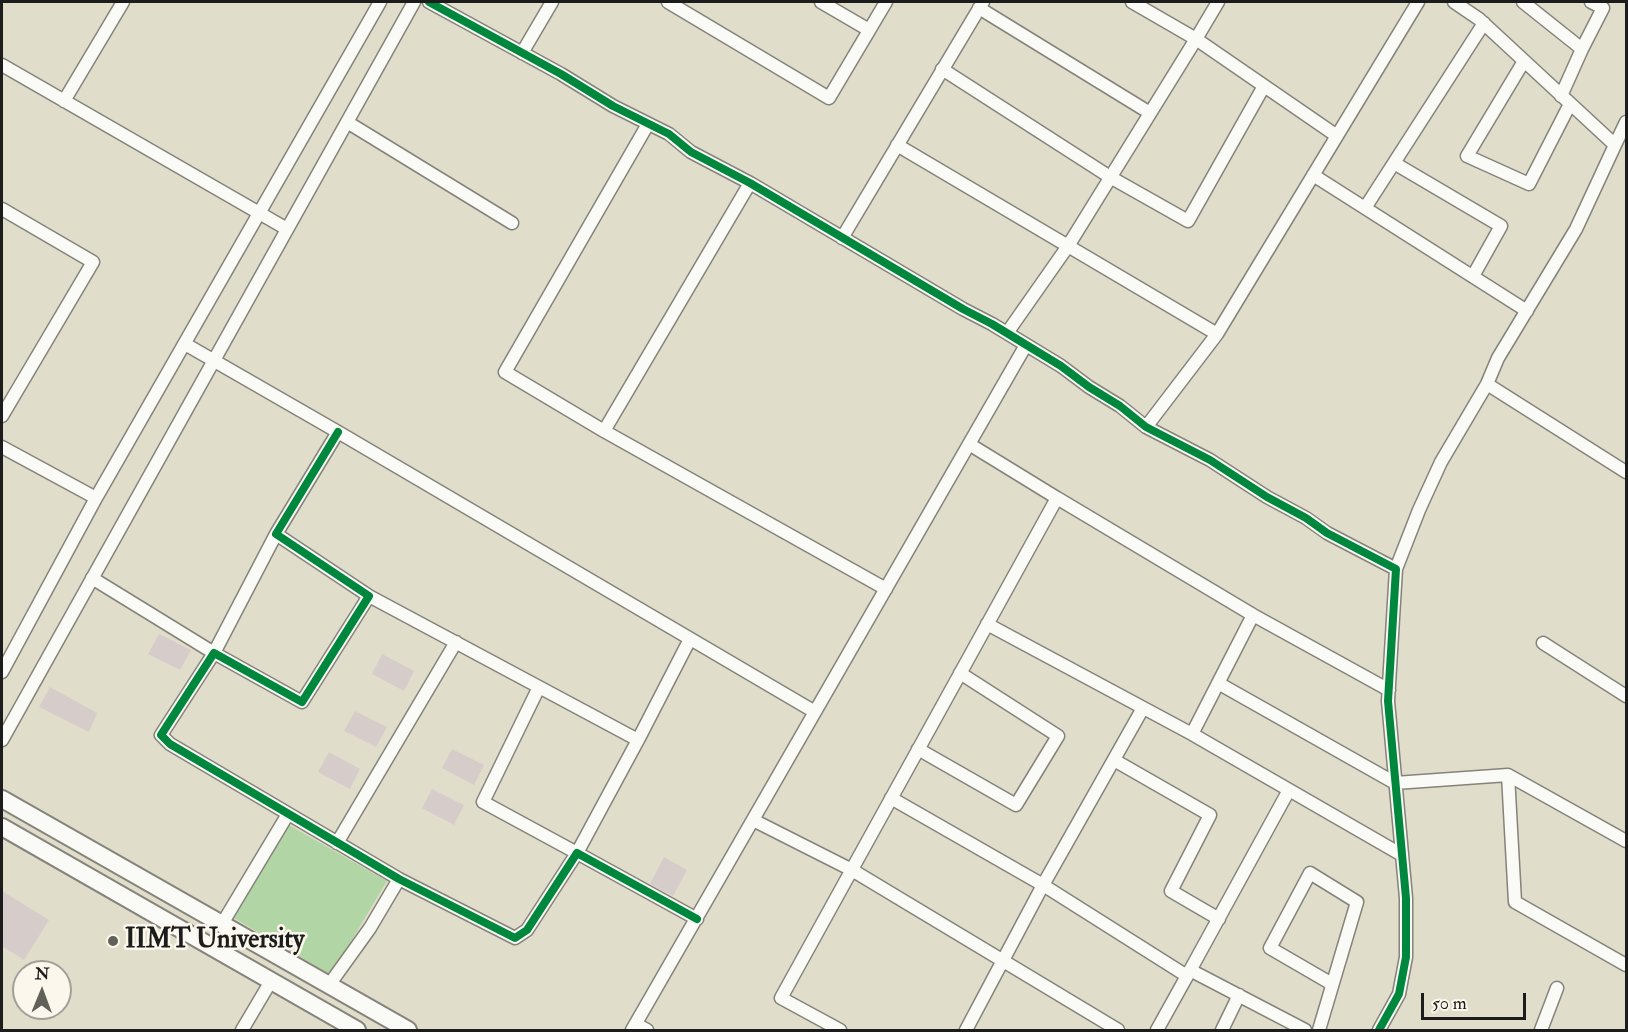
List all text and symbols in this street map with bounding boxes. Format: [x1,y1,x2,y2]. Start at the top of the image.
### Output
place label: IIMT University [125,925,304,957]
marker: IIMT University [106,934,120,948]
north arrow [12,960,72,1020]
text: N [35,964,50,984]
scale bar [1424,981,1529,1019]
text: 50 m [1432,992,1467,1015]

